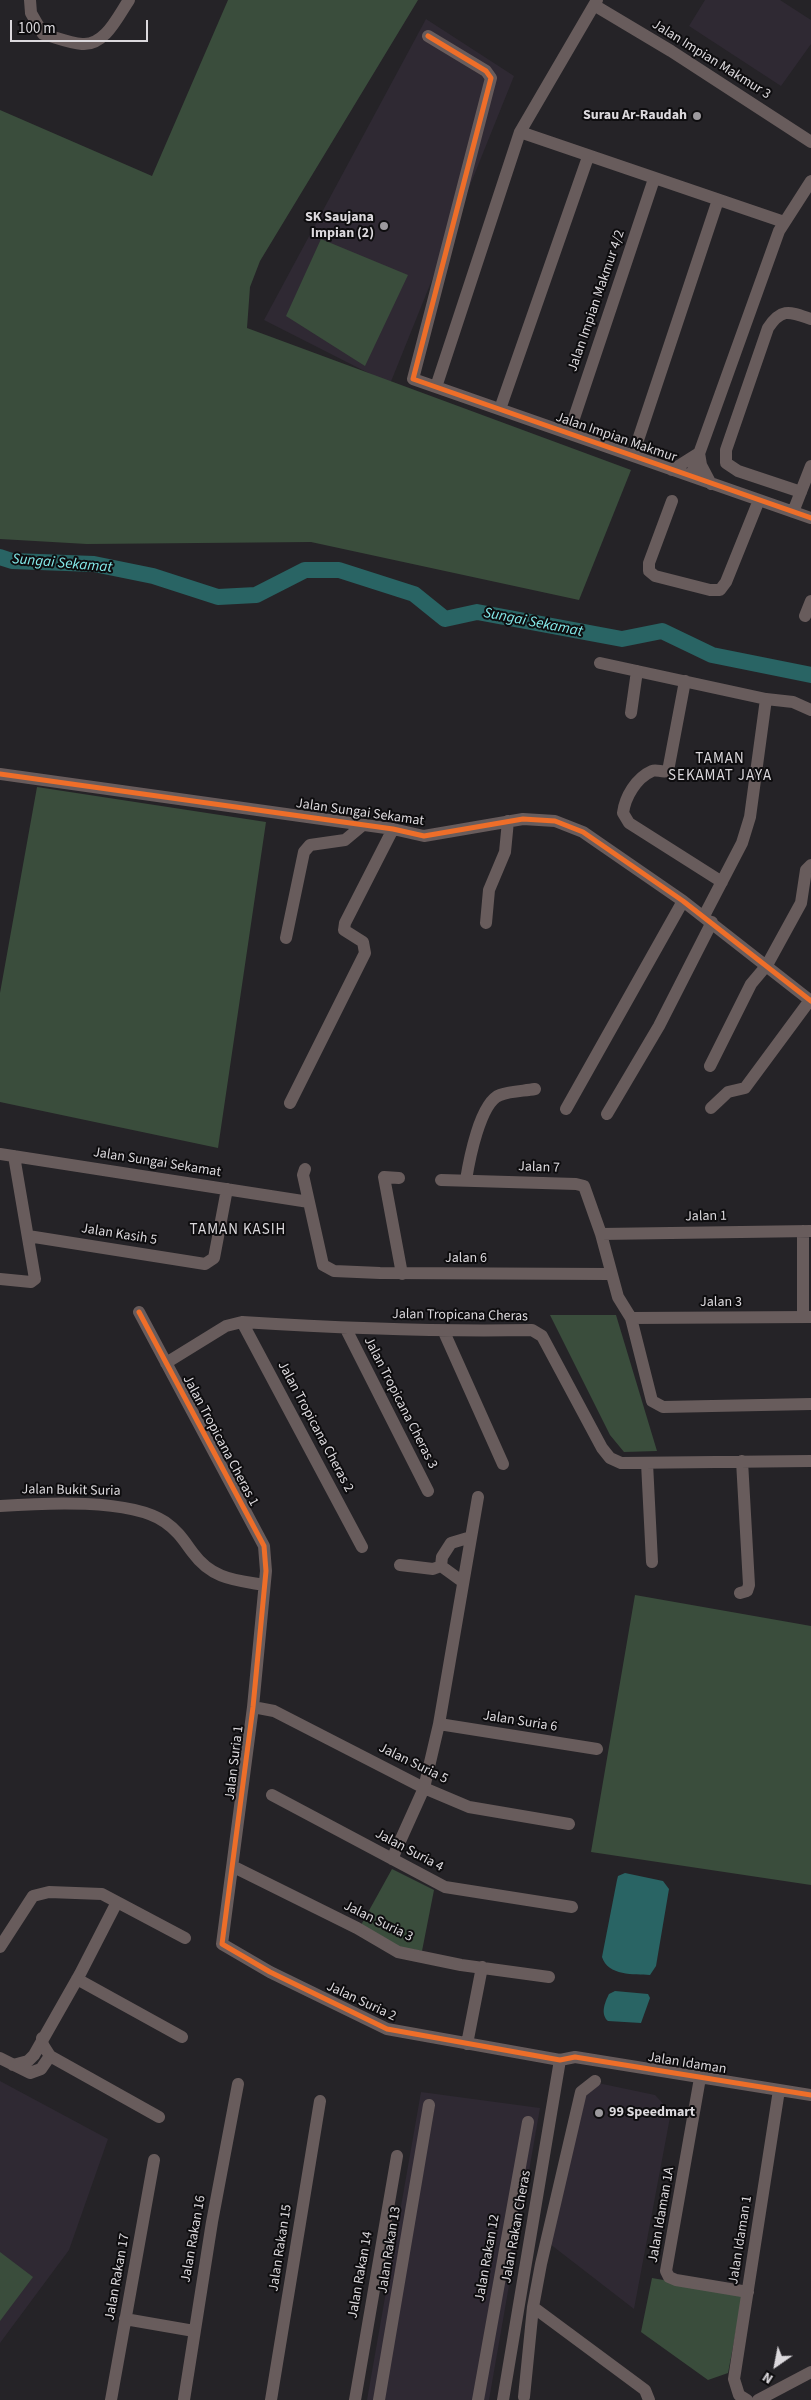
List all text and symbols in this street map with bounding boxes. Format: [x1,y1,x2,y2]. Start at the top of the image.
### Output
scale bar [12,10,150,42]
street label: Jalan Impian Makmur 3 [649,17,773,103]
text: 100 m [18,18,56,39]
place label: Surau Ar-Raudah [583,108,687,124]
marker: Surau Ar-Raudah [691,110,703,122]
place label: SK Saujana Impian (2) [305,210,374,242]
marker: SK Saujana Impian (2) [378,220,390,232]
street label: Jalan Impian Makmur 4/2 [565,228,629,374]
street label: Jalan Impian Makmur [553,409,679,467]
water label: Sungai Sekamat [11,551,113,577]
water label: Sungai Sekamat [482,605,584,641]
district label: TAMAN SEKAMAT JAYA [666,751,774,786]
street label: Jalan Sungai Sekamat [295,796,425,830]
street label: Jalan Sungai Sekamat [92,1145,222,1181]
street label: Jalan 7 [518,1159,560,1177]
street label: Jalan 1 [685,1208,727,1226]
street label: Jalan Kasih 5 [80,1221,158,1249]
district label: TAMAN KASIH [188,1222,288,1240]
street label: Jalan 6 [445,1251,487,1267]
street label: Jalan 3 [700,1295,742,1311]
street label: Jalan Tropicana Cheras [392,1306,528,1326]
street label: Jalan Tropicana Cheras 3 [359,1334,441,1472]
street label: Jalan Tropicana Cheras 2 [273,1359,357,1495]
street label: Jalan Tropicana Cheras 1 [178,1373,262,1509]
street label: Jalan Bukit Suria [21,1482,121,1500]
street label: Jalan Suria 6 [482,1708,558,1736]
street label: Jalan Suria 1 [222,1725,248,1801]
street label: Jalan Suria 5 [376,1740,450,1788]
street label: Jalan Suria 4 [372,1826,446,1876]
street label: Jalan Suria 3 [341,1898,415,1946]
street label: Jalan Suria 2 [323,1979,399,2025]
street label: Jalan Idaman [646,2049,728,2079]
place label: 99 Speedmart [609,2105,695,2121]
marker: 99 Speedmart [593,2107,605,2119]
street label: Jalan Idaman 1A [645,2166,679,2264]
street label: Jalan Rakan Cheras [499,2169,535,2285]
street label: Jalan Rakan 16 [178,2194,210,2284]
street label: Jalan Idaman 1 [726,2195,756,2285]
street label: Jalan Rakan 15 [266,2203,296,2293]
street label: Jalan Rakan 13 [375,2205,405,2295]
street label: Jalan Rakan 12 [472,2213,504,2303]
street label: Jalan Rakan 14 [345,2230,377,2320]
street label: Jalan Rakan 17 [102,2232,134,2322]
north arrow [751,2340,801,2390]
text: N [758,2367,777,2389]

